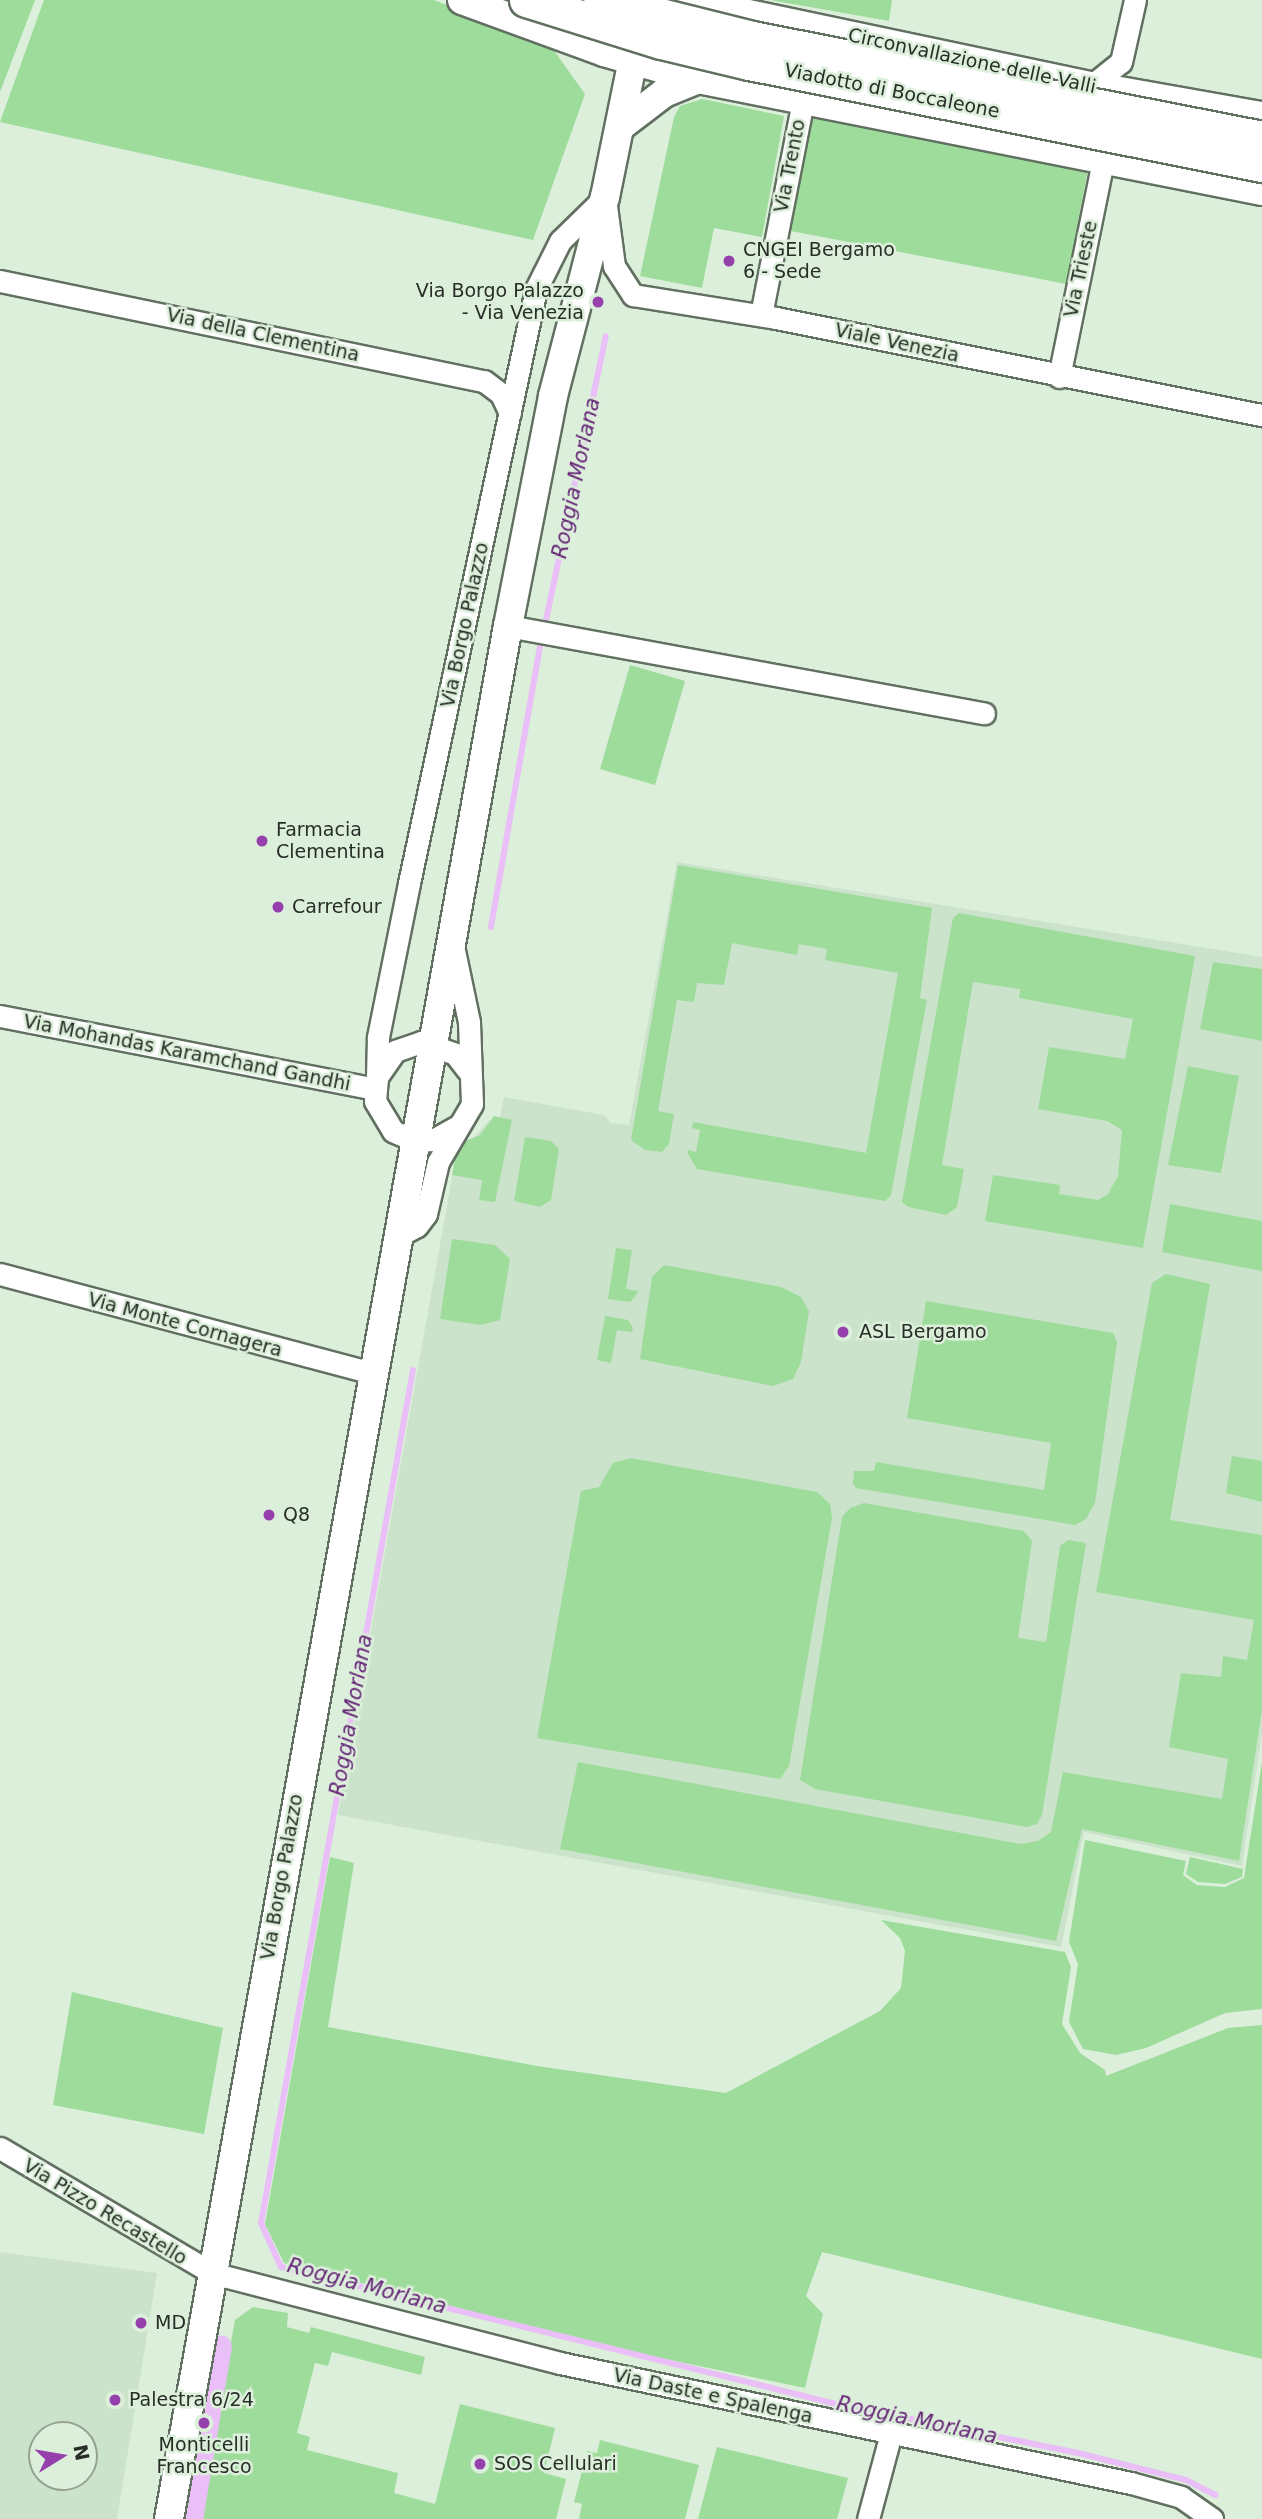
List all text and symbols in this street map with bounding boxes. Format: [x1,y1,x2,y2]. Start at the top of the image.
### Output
street label: Circonvallazione delle Valli [846,24,1098,98]
street label: Viadotto di Boccaleone [783,59,1001,123]
street label: Via Trento [770,117,810,215]
street label: Via Trieste [1060,219,1102,319]
place label: CNGEI Bergamo 6 - Sede [743,239,895,283]
marker: CNGEI Bergamo 6 - Sede [721,253,737,269]
place label: Via Borgo Palazzo - Via Venezia [416,280,584,324]
marker: Via Borgo Palazzo - Via Venezia [590,294,606,310]
street label: Via della Clementina [165,303,361,367]
street label: Viale Venezia [833,319,961,367]
water label: Roggia Morlana [547,395,605,561]
street label: Via Borgo Palazzo [436,540,494,710]
place label: Farmacia Clementina [276,819,385,863]
marker: Farmacia Clementina [254,833,270,849]
place label: Carrefour [292,896,382,918]
marker: Carrefour [270,899,286,915]
street label: Via Mohandas Karamchand Gandhi [22,1010,352,1096]
street label: Via Monte Cornagera [85,1288,285,1362]
place label: ASL Bergamo [859,1321,987,1343]
marker: ASL Bergamo [833,1322,853,1342]
place label: Q8 [283,1504,310,1526]
marker: Q8 [261,1507,277,1523]
water label: Roggia Morlana [324,1632,378,1798]
street label: Via Borgo Palazzo [256,1792,308,1962]
street label: Via Pizzo Recastello [19,2154,191,2270]
water label: Roggia Morlana [285,2253,449,2319]
place label: MD [155,2312,186,2334]
marker: MD [133,2315,149,2331]
street label: Via Daste e Spalenga [611,2364,815,2428]
place label: Palestra 6/24 [129,2389,254,2411]
water label: Roggia Morlana [834,2391,1000,2449]
marker: Palestra 6/24 [107,2392,123,2408]
marker: Monticelli Francesco [196,2415,212,2431]
north arrow [28,2421,98,2491]
place label: Monticelli Francesco [156,2434,252,2478]
text: N [69,2442,94,2462]
place label: SOS Cellulari [494,2453,617,2475]
marker: SOS Cellulari [472,2456,488,2472]

